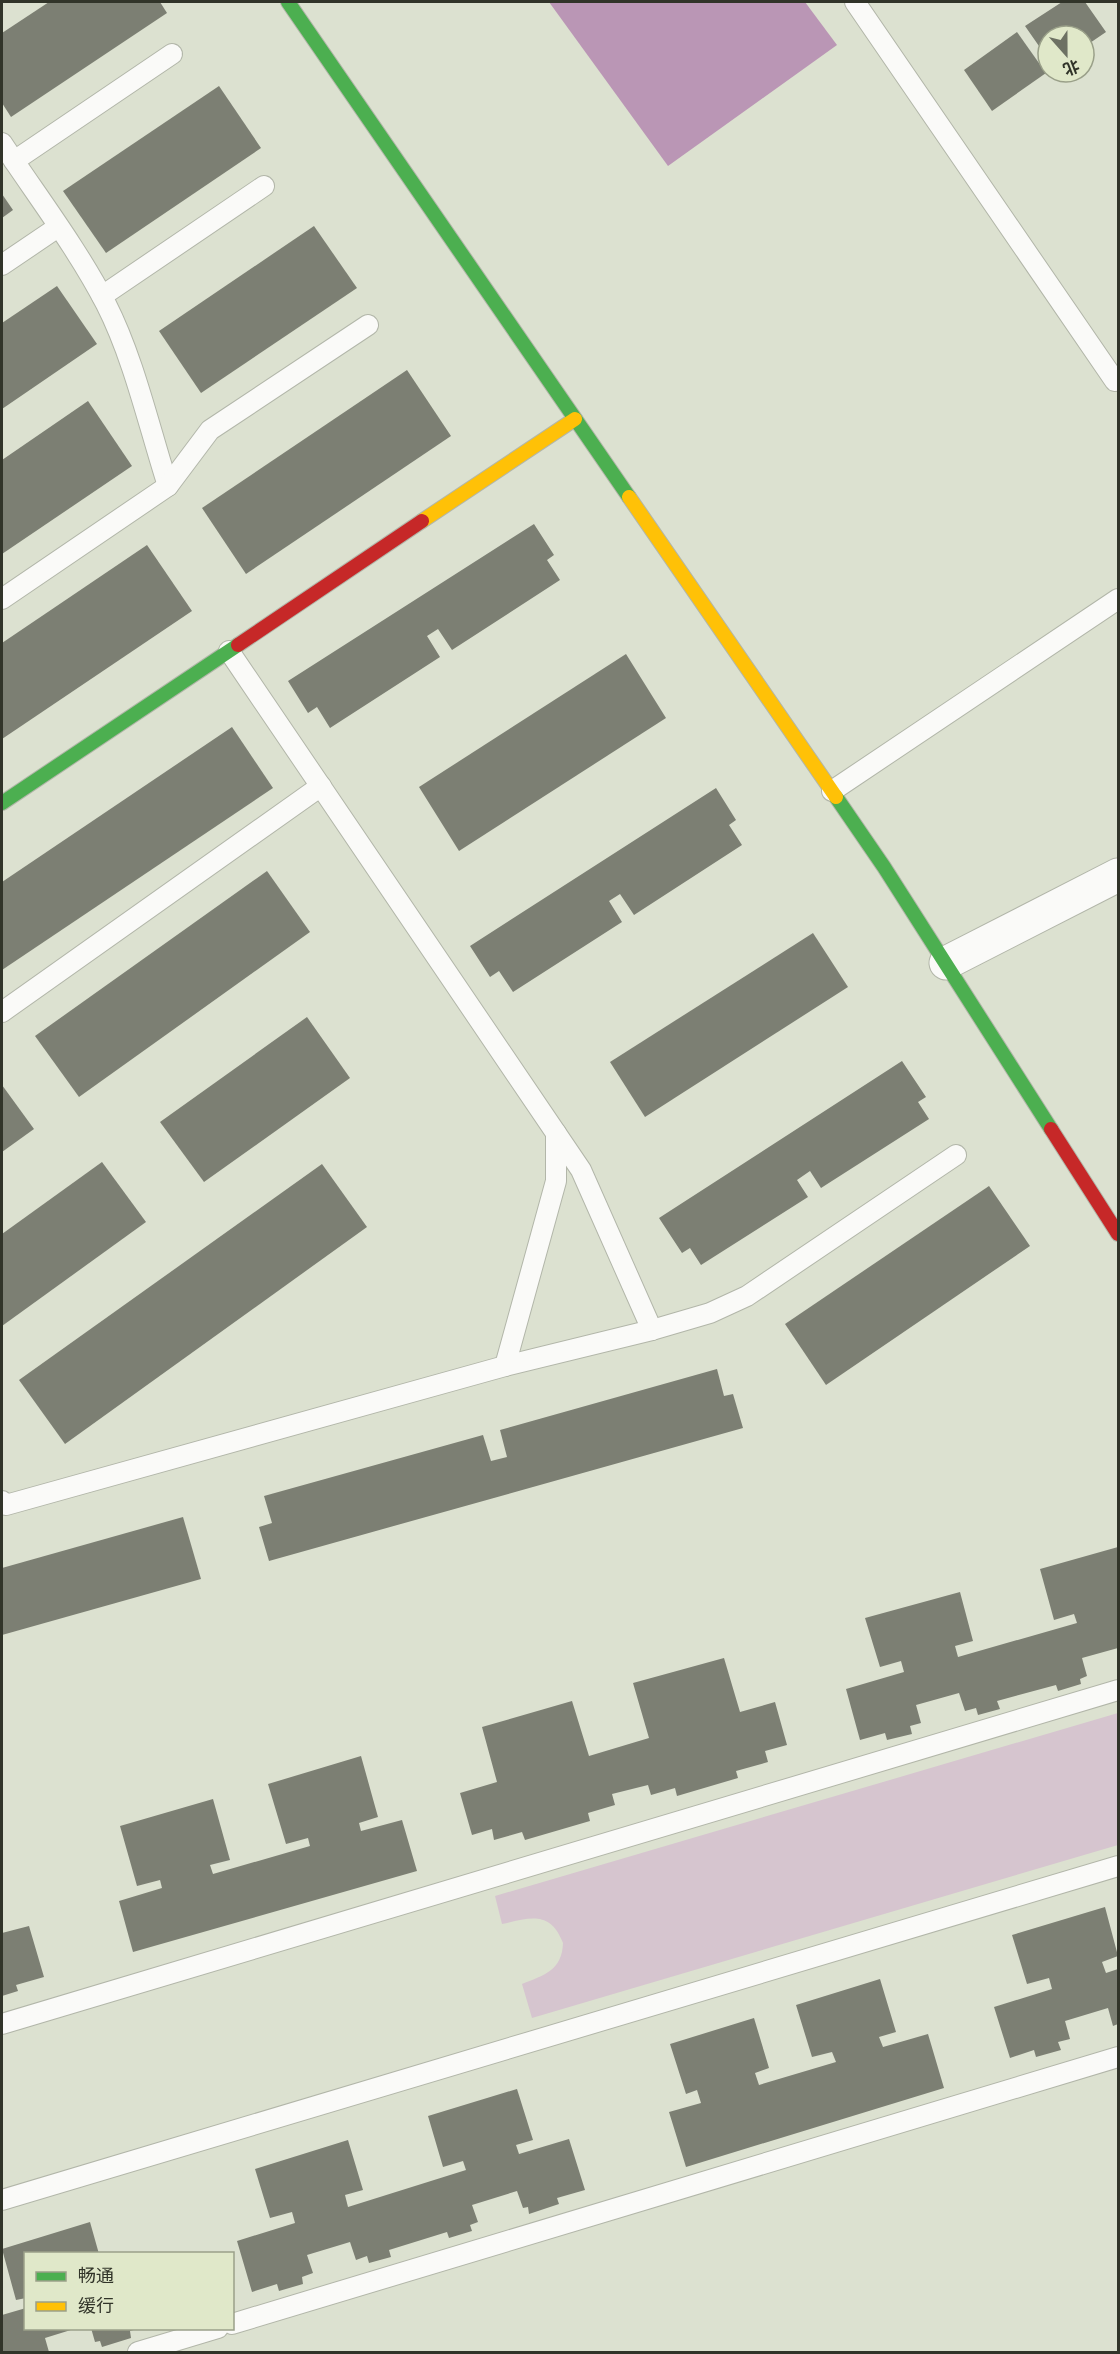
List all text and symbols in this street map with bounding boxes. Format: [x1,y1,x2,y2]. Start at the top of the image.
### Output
north arrow [1036,24,1096,84]
text: 北 [1061,57,1082,79]
legend [24,2252,234,2330]
text: 畅通 [78,2265,114,2285]
text: 缓行 [78,2295,114,2315]

